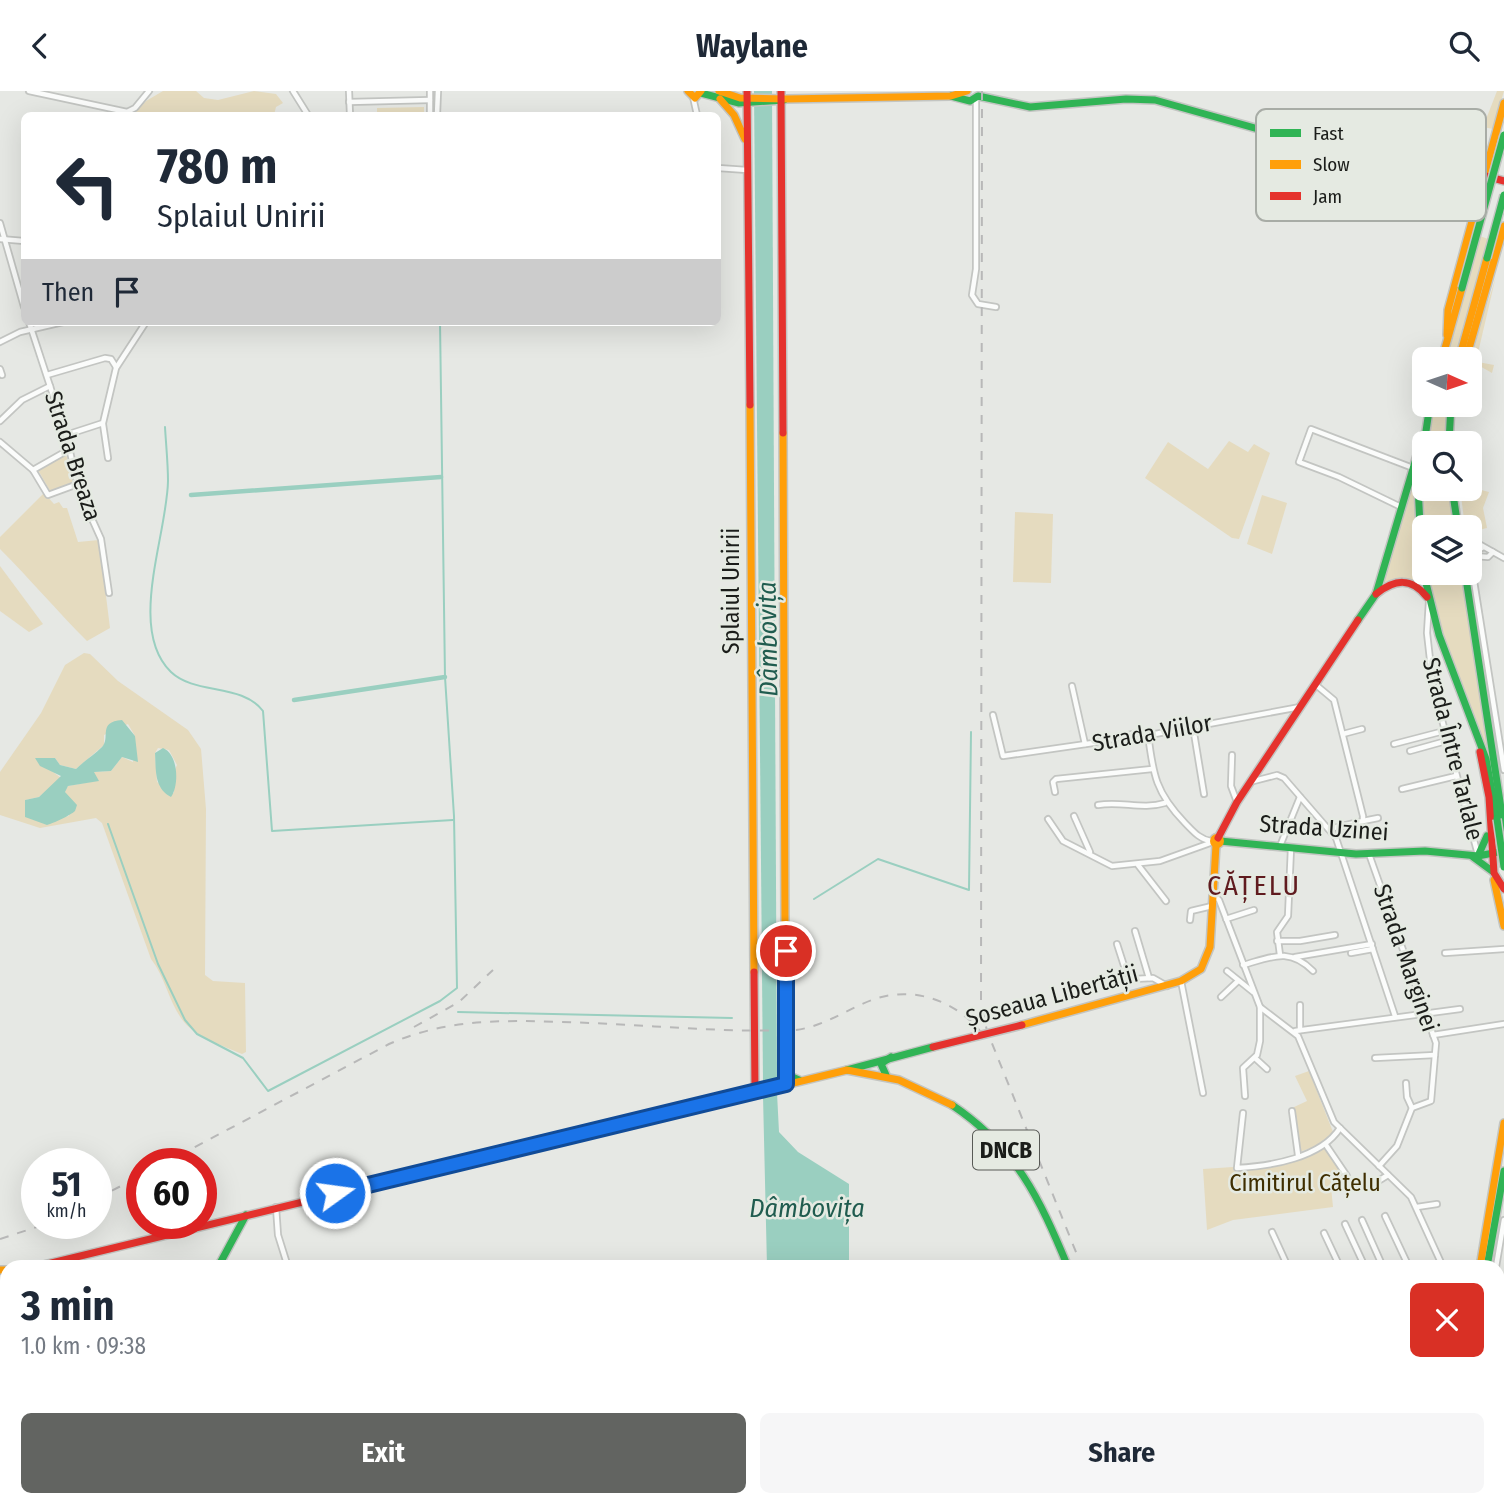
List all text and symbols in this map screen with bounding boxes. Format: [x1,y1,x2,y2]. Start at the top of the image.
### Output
icon: back [21,27,59,65]
text: Waylane [696,27,808,65]
icon: search [1445,27,1483,65]
legend [1256,109,1486,221]
text: Fast [1313,122,1344,145]
text: 780 m [157,137,277,196]
icon: left [42,140,133,231]
text: Slow [1313,153,1350,176]
text: Jam [1313,185,1342,208]
text: Splaiul Unirii [157,197,326,235]
icon: arrive [108,273,146,311]
text: Then [42,277,94,308]
north arrow [1412,347,1482,417]
map controls [1412,347,1482,585]
street label: Strada Breaza [39,388,107,524]
button: search [1412,431,1482,501]
button: layers [1412,515,1482,585]
street label: Splaiul Unirii [717,528,745,654]
water label: Dâmbovița [751,581,786,697]
street label: Strada Între Tarlale [1417,655,1489,843]
street label: Strada Viilor [1090,709,1215,757]
street label: Strada Uzinei [1258,810,1390,846]
district label: CĂȚELU [1207,869,1301,903]
street label: Strada Marginei [1368,881,1444,1035]
pin [756,921,816,981]
icon: arrive [767,932,805,970]
street label: Șoseaua Libertății [963,960,1141,1033]
road number: DNCB [973,1131,1039,1169]
speed limit sign: 60 [126,1148,217,1239]
position arrow [298,1156,372,1230]
text: 51 [51,1163,82,1205]
park label: Cimitirul Cățelu [1229,1169,1381,1198]
water label: Dâmbovița [749,1193,865,1225]
text: km/h [46,1200,87,1222]
text: 3 min [21,1281,115,1331]
button: close [1410,1283,1484,1357]
text: 1.0 km · 09:38 [21,1332,146,1360]
button: Exit [21,1413,746,1493]
button: Share [760,1413,1484,1493]

